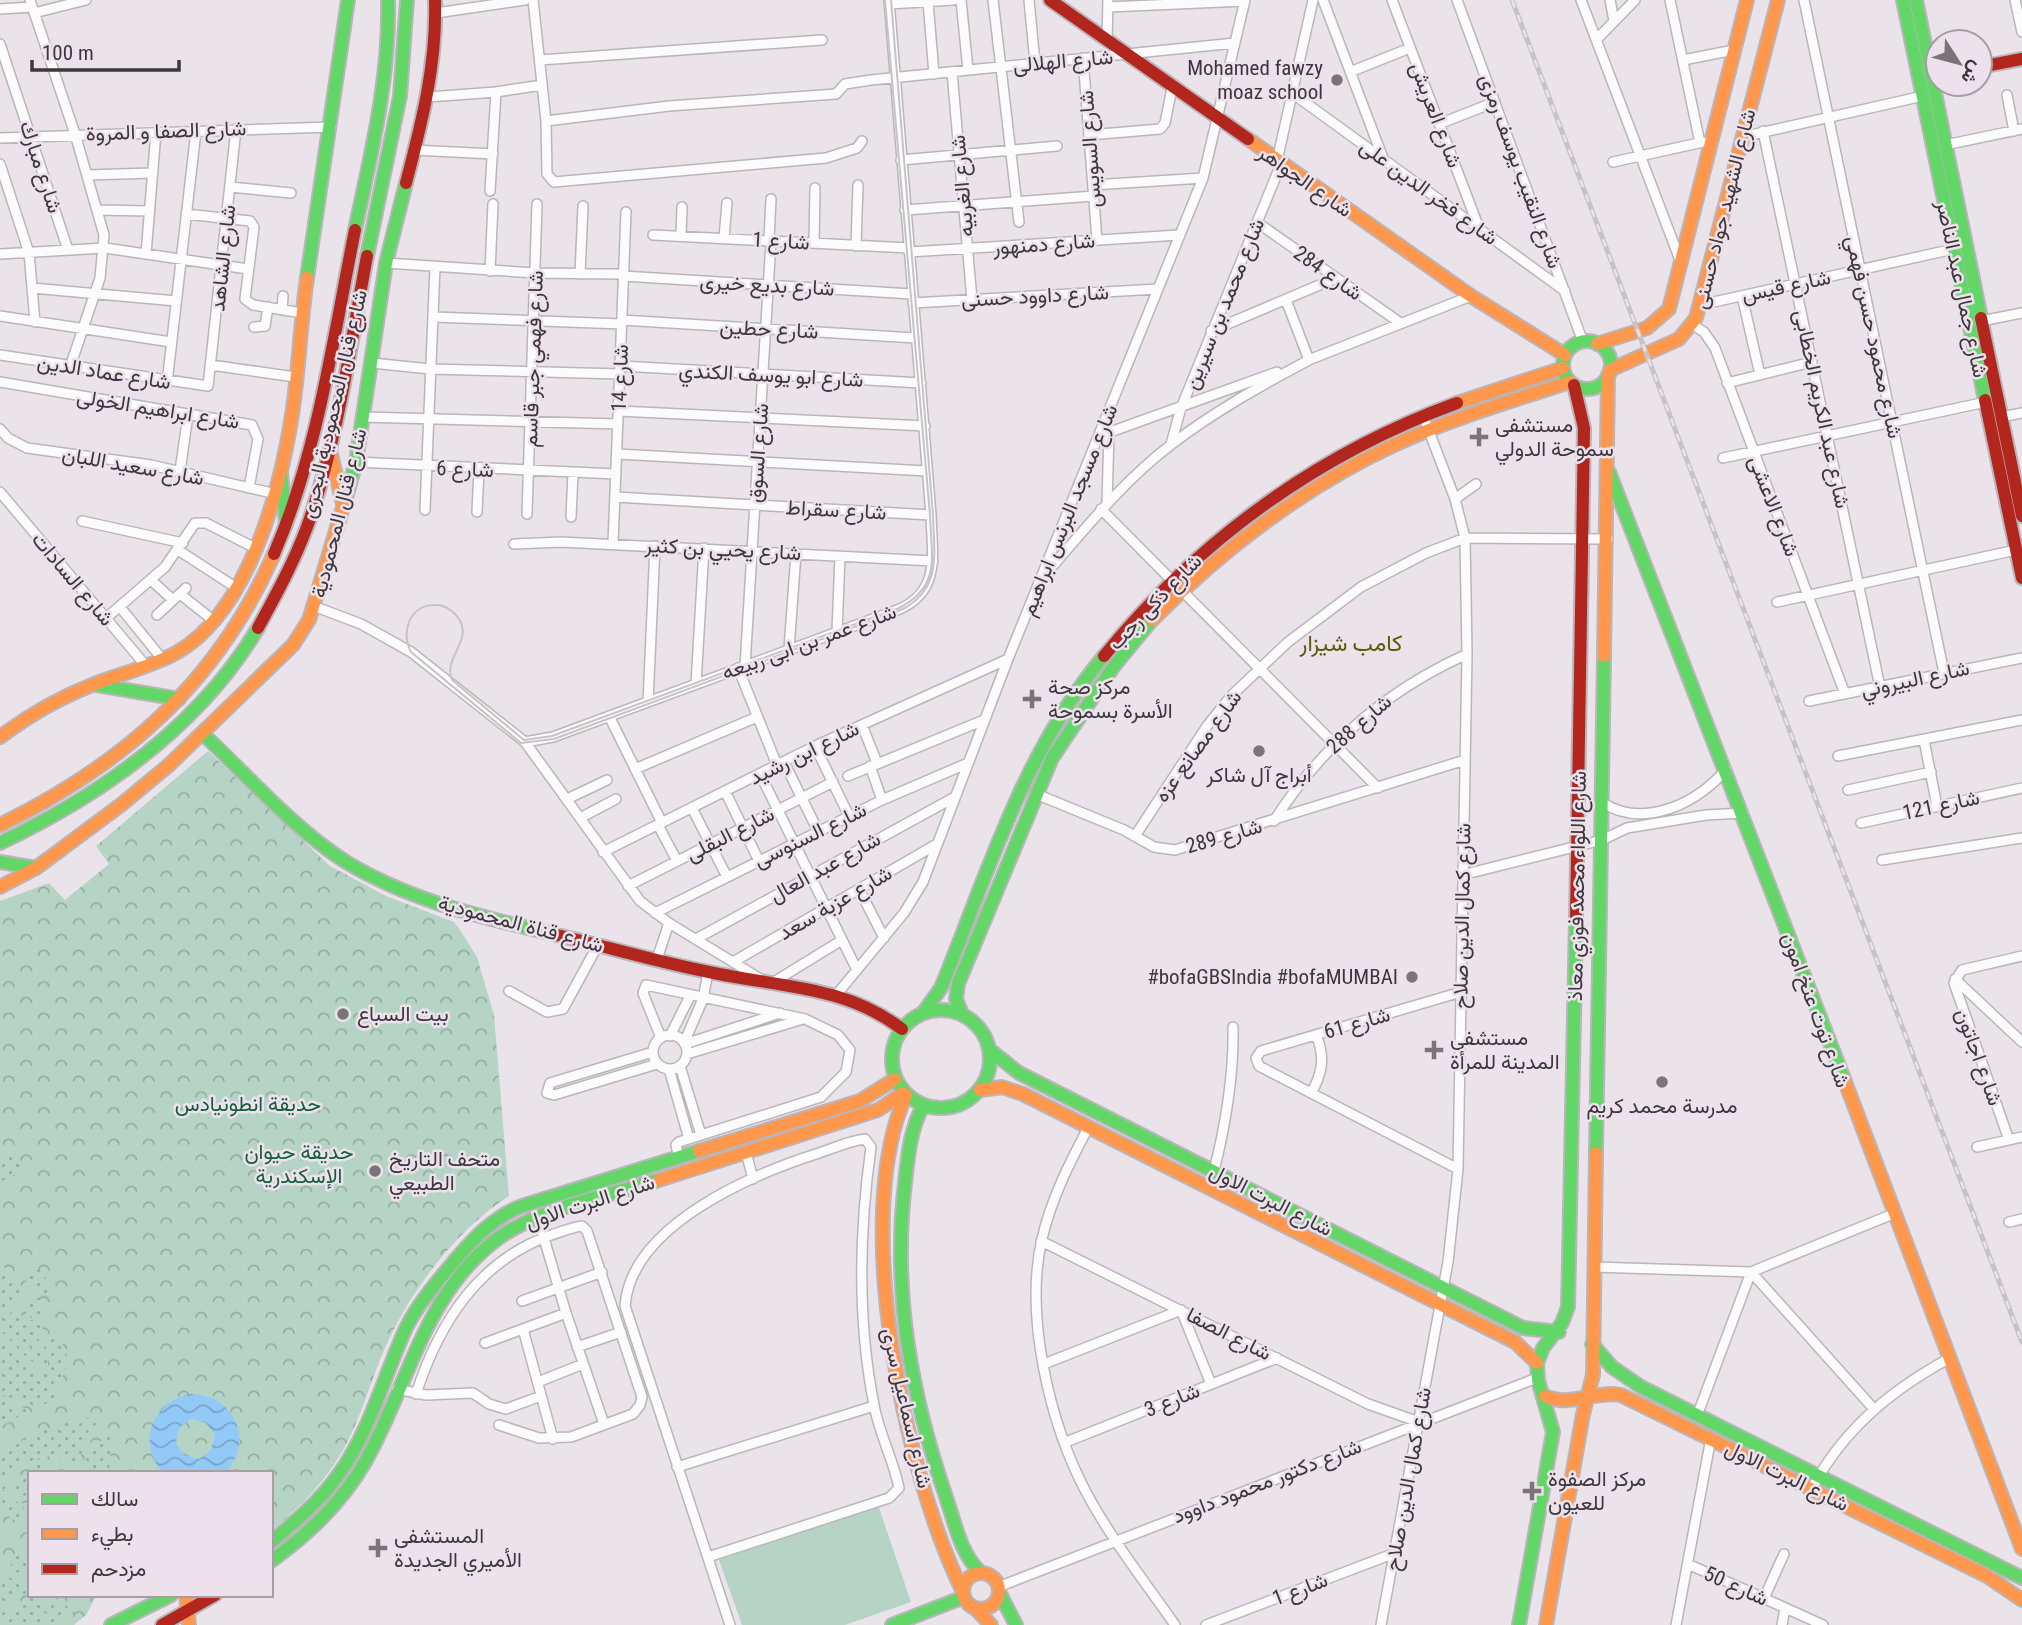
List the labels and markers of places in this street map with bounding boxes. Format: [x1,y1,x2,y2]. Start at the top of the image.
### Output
place label: Mohamed fawzy moaz school [1187,56,1323,104]
marker: Mohamed fawzy moaz school [1329,72,1345,88]
place label: مستشفى سموحة الدولي [1495,413,1614,466]
marker: مستشفى سموحة الدولي [1469,427,1489,447]
place label: مركز صحة الأسرة بسموحة [1048,675,1173,724]
marker: مركز صحة الأسرة بسموحة [1022,689,1042,709]
marker: أبراج آل شاكر [1251,743,1267,759]
place label: أبراج آل شاكر [1205,763,1312,789]
place label: #bofaGBSIndia #bofaMUMBAI [1147,965,1398,989]
marker: #bofaGBSIndia #bofaMUMBAI [1404,969,1420,985]
place label: بيت السباع [357,1002,449,1028]
marker: بيت السباع [335,1006,351,1022]
place label: مستشفى المدينة للمرأة [1450,1026,1560,1075]
marker: مستشفى المدينة للمرأة [1424,1040,1444,1060]
marker: مدرسة محمد كريم [1654,1074,1670,1090]
place label: مدرسة محمد كريم [1587,1094,1738,1120]
place label: متحف التاريخ الطبيعي [389,1147,500,1200]
marker: متحف التاريخ الطبيعي [367,1163,383,1179]
place label: مركز الصفوة للعيون [1548,1467,1646,1516]
marker: مركز الصفوة للعيون [1522,1481,1542,1501]
place label: المستشفى الأميري الجديدة [394,1524,522,1577]
marker: المستشفى الأميري الجديدة [368,1538,388,1558]

